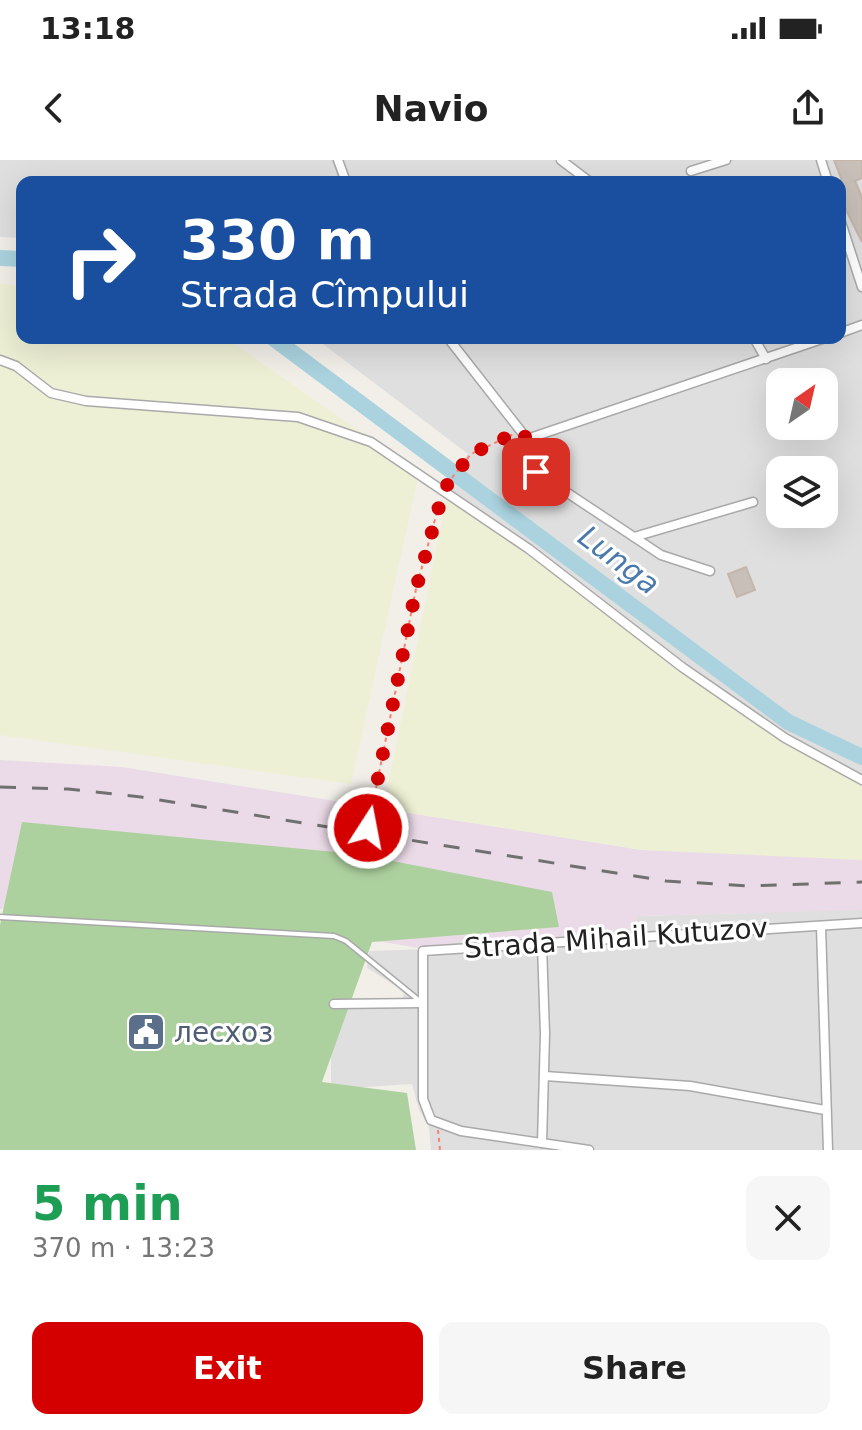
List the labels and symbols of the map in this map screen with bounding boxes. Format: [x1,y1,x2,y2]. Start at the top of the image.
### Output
north arrow [766,368,838,440]
pin [502,438,570,506]
water label: Lunga [572,518,666,602]
position arrow [326,786,410,870]
street label: Strada Mihail Kutuzov [463,911,769,965]
public building icon: лесхоз [125,1011,167,1053]
place label: лесхоз [174,1016,273,1049]

